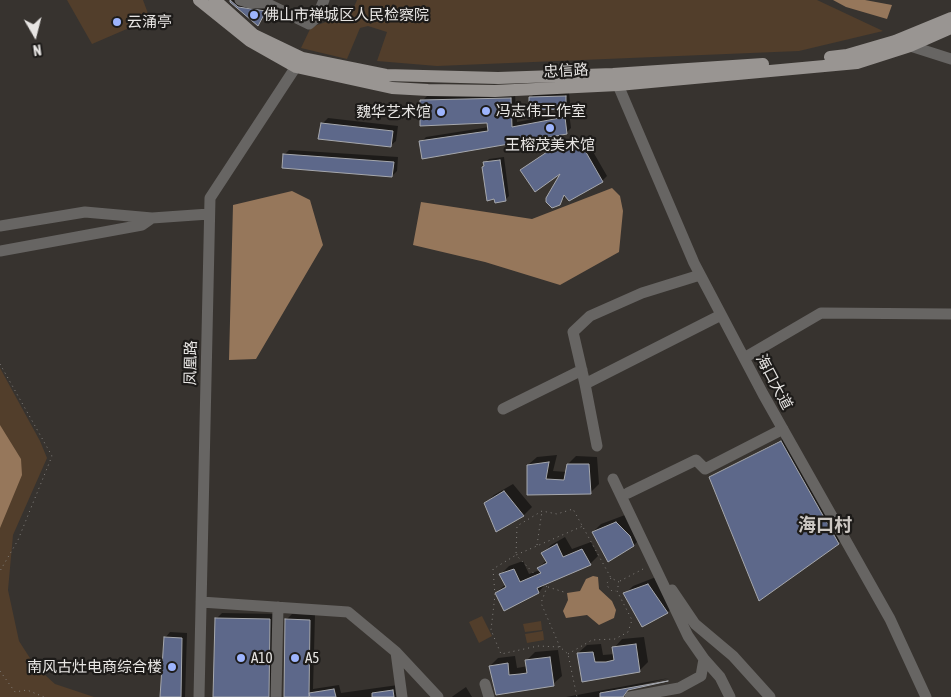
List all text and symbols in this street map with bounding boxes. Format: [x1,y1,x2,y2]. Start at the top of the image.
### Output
place label: 佛山市禅城区人民检察院 [264,6,429,24]
marker: 佛山市禅城区人民检察院 [248,9,260,21]
north arrow [10,10,60,60]
place label: 云涌亭 [127,13,172,31]
marker: 云涌亭 [111,16,123,28]
text: N [32,41,42,58]
street label: 忠信路 [543,61,589,81]
place label: 冯志伟工作室 [496,102,586,120]
place label: 魏华艺术馆 [356,103,431,121]
marker: 冯志伟工作室 [480,105,492,117]
marker: 魏华艺术馆 [435,106,447,118]
marker: 王榕茂美术馆 [544,122,556,134]
place label: 王榕茂美术馆 [505,136,595,154]
street label: 凤凰路 [182,340,200,386]
street label: 海口大道 [752,351,796,413]
district label: 海口村 [798,514,852,536]
place label: A10 [251,649,272,667]
place label: A5 [305,649,319,667]
marker: A10 [235,652,247,664]
marker: A5 [289,652,301,664]
place label: 南风古灶电商综合楼 [27,658,162,676]
marker: 南风古灶电商综合楼 [166,661,178,673]

